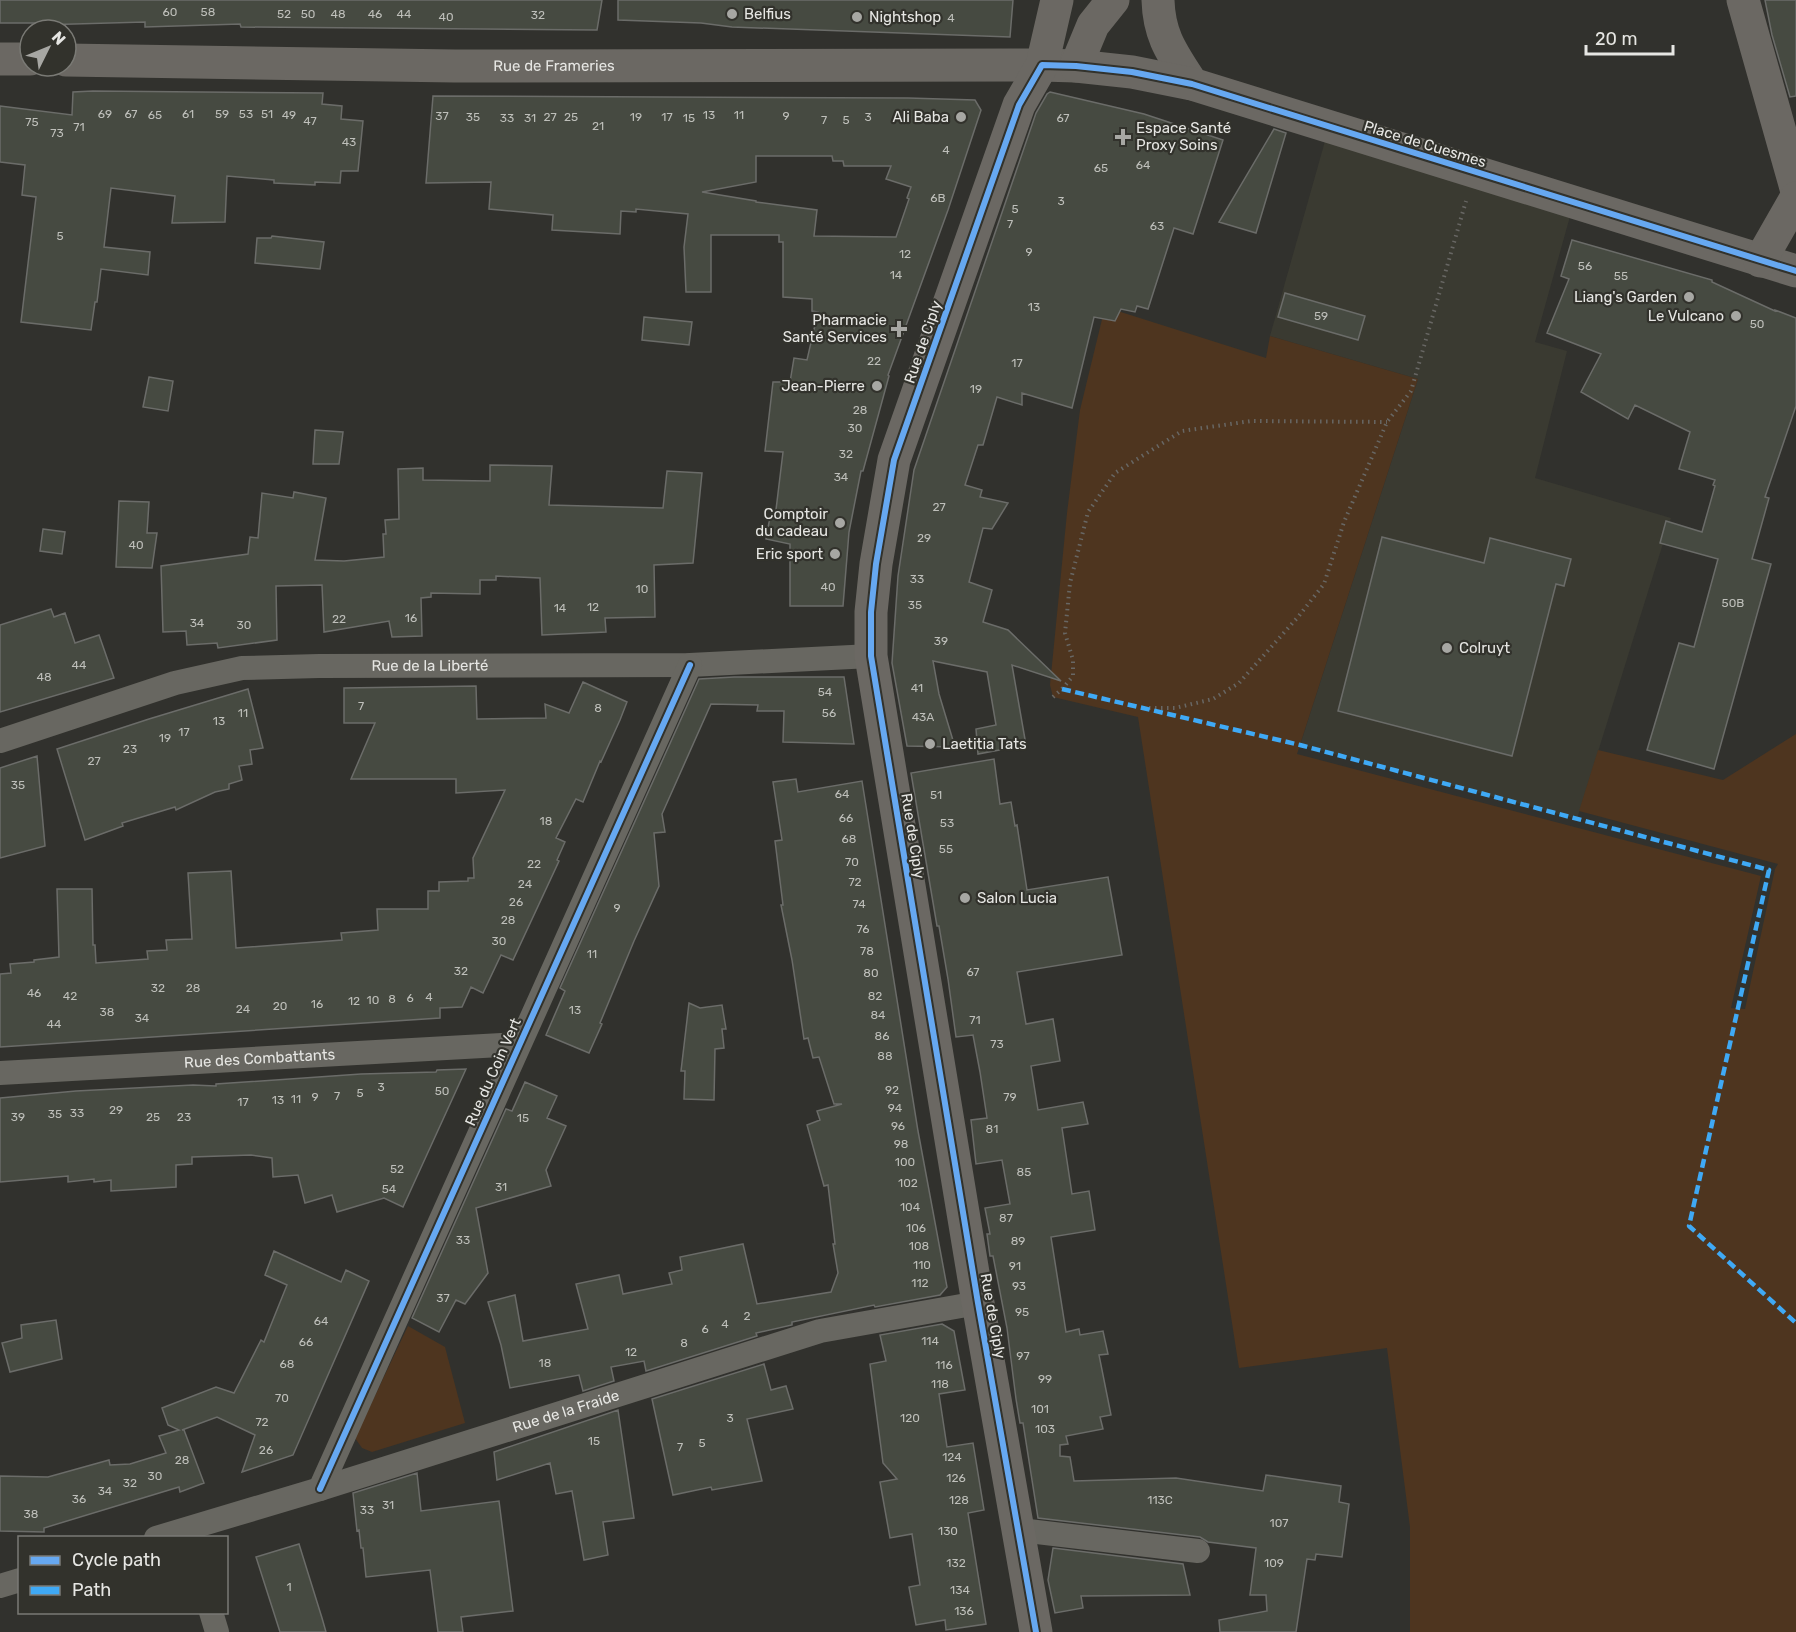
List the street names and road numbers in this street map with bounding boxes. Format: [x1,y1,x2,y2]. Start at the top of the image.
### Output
street label: Rue de Frameries [493,57,615,75]
street label: Place de Cuesmes [1361,117,1489,171]
street label: Rue de Ciply [900,298,946,386]
street label: Rue de la Liberté [371,657,488,675]
street label: Rue de Ciply [897,792,929,880]
street label: Rue du Coin Vert [461,1015,525,1129]
street label: Rue des Combattants [184,1045,336,1072]
street label: Rue de Ciply [977,1272,1009,1360]
street label: Rue de la Fraide [510,1386,621,1437]

